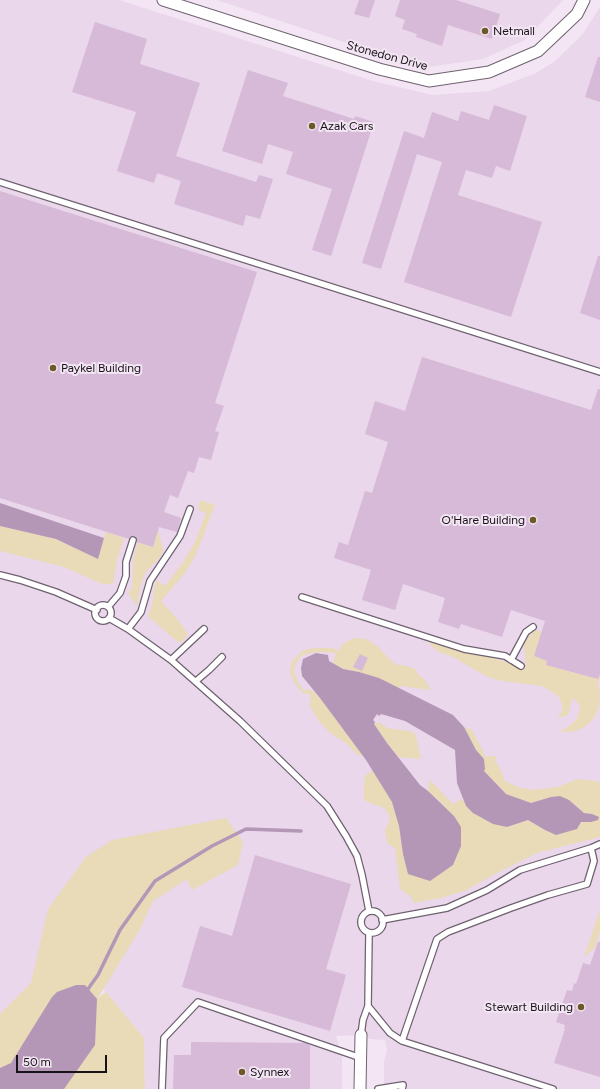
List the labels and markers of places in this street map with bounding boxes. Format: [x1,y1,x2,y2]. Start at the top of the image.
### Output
place label: Netmall [493,24,535,38]
marker: Netmall [480,26,490,36]
place label: Azak Cars [320,119,373,133]
marker: Azak Cars [307,121,317,131]
place label: Paykel Building [61,361,141,375]
marker: Paykel Building [48,363,58,373]
place label: O'Hare Building [442,513,525,527]
marker: O'Hare Building [528,515,538,525]
place label: Stewart Building [485,1000,573,1014]
marker: Stewart Building [576,1002,586,1012]
place label: Synnex [250,1065,289,1079]
marker: Synnex [237,1067,247,1077]

